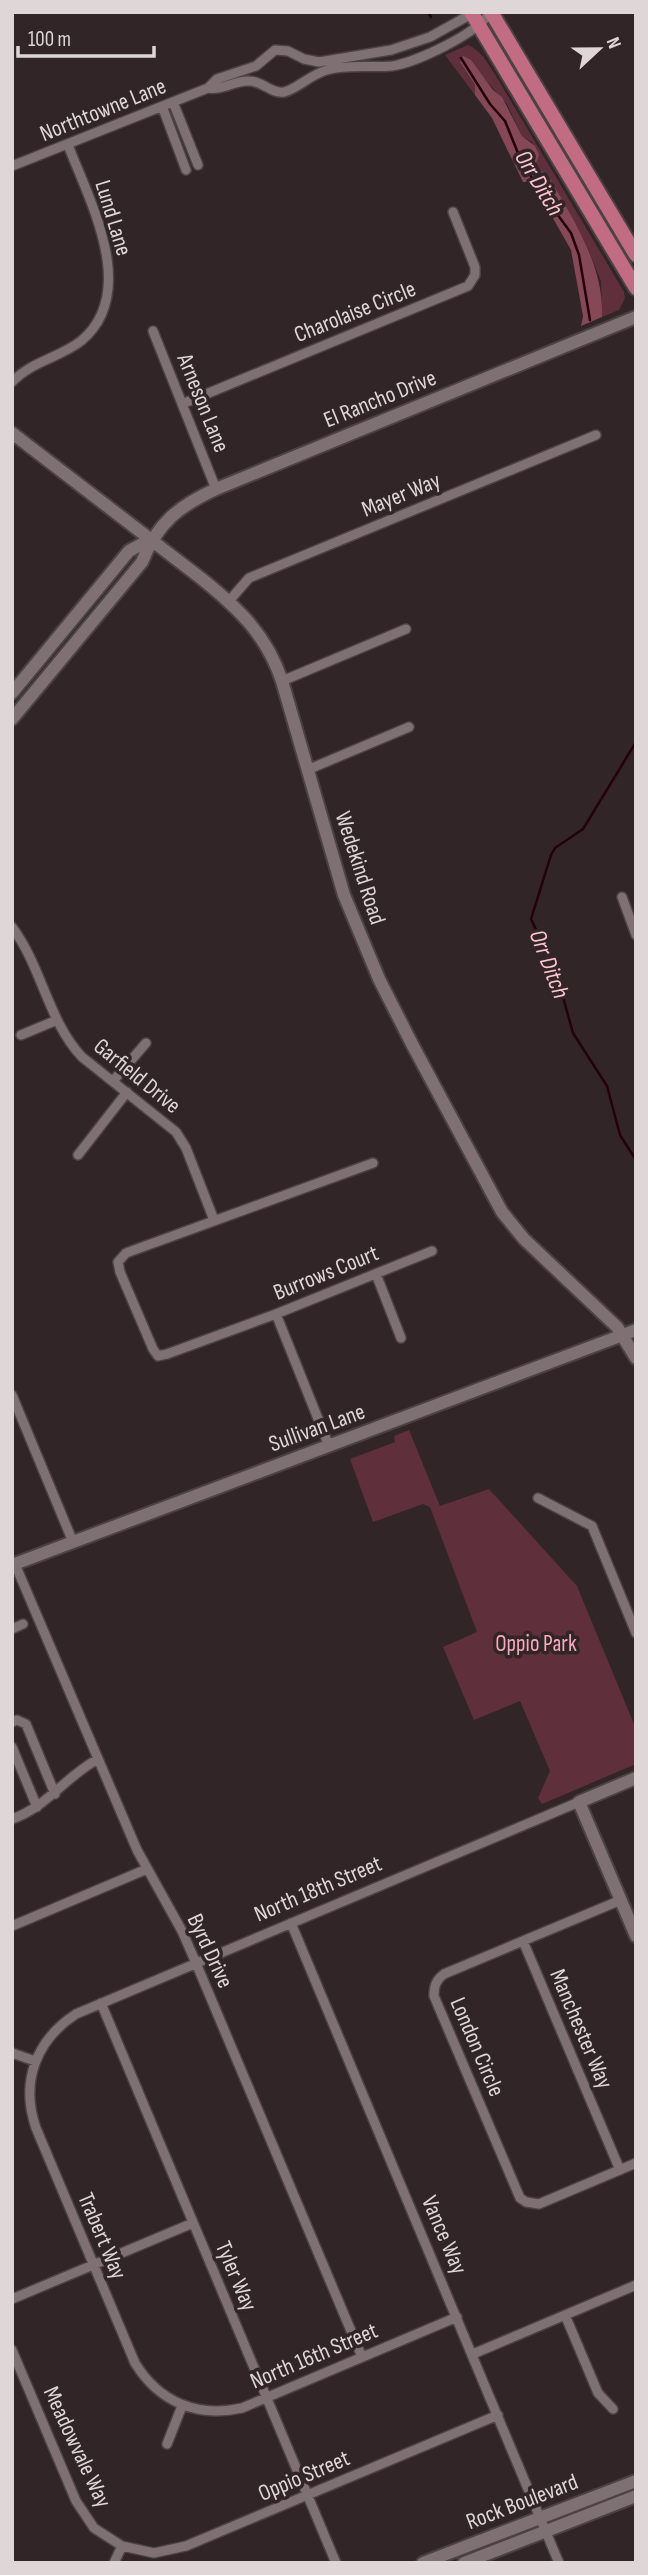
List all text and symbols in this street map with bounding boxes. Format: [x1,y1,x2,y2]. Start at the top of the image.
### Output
scale bar [18,14,154,58]
north arrow [564,14,634,84]
text: 100 m [28,27,71,52]
text: N [601,34,626,52]
street label: Northtowne Lane [36,72,170,148]
water label: Orr Ditch [508,145,570,221]
street label: Lund Lane [88,177,138,259]
street label: Charolaise Circle [290,275,420,349]
street label: Arneson Lane [170,349,235,456]
street label: El Rancho Drive [320,364,440,434]
street label: Mayer Way [358,467,445,523]
street label: Wedekind Road [329,808,391,928]
water label: Orr Ditch [523,926,575,1002]
street label: Garfield Drive [88,1032,186,1120]
street label: Burrows Court [269,1239,383,1307]
street label: Sullivan Lane [265,1398,369,1458]
park label: Oppio Park [495,1630,577,1658]
street label: North 18th Street [250,1850,386,1928]
street label: Byrd Drive [181,1909,239,1993]
street label: Manchester Way [543,1965,619,2093]
street label: London Circle [444,1993,510,2101]
street label: Trabert Way [71,2189,133,2283]
street label: Vance Way [415,2192,473,2278]
street label: Tyler Way [209,2237,263,2315]
street label: North 16th Street [246,2317,382,2395]
street label: Meadowvale Way [37,2382,117,2512]
street label: Oppio Street [254,2444,354,2508]
street label: Rock Boulevard [462,2468,582,2536]

